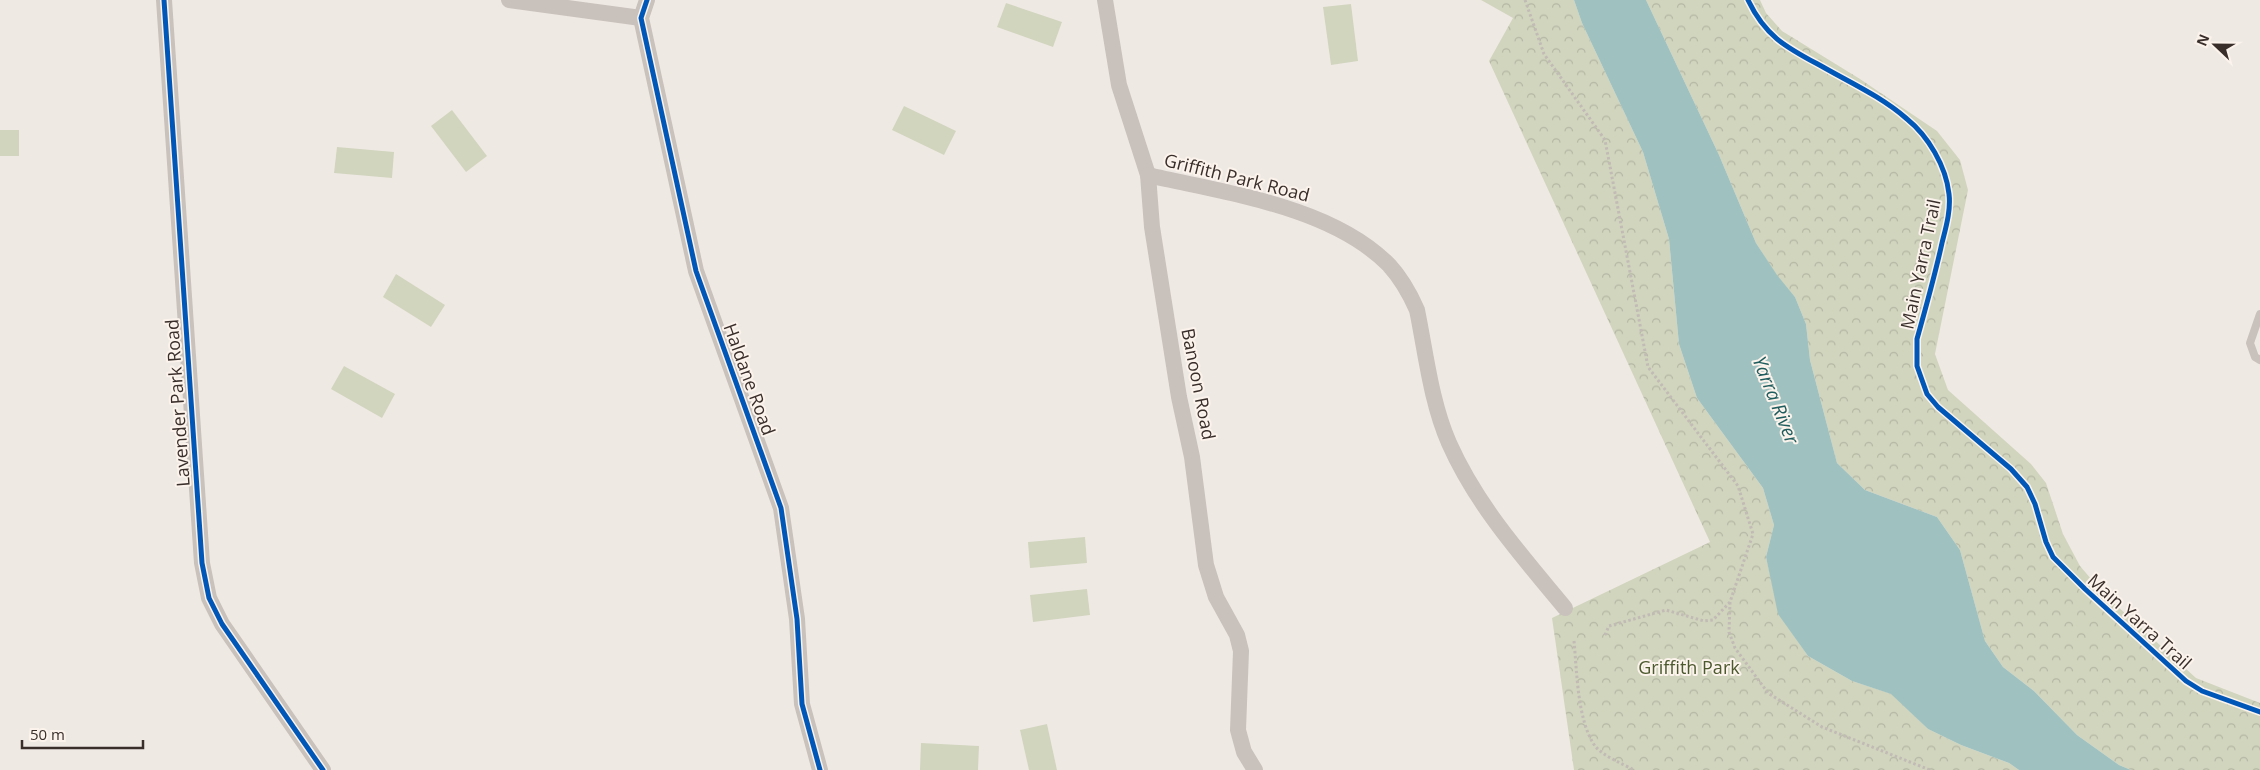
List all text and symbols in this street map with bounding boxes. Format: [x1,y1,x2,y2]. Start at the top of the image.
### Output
north arrow [2190,20,2240,70]
text: N [2192,31,2213,49]
street label: Griffith Park Road [1162,147,1312,207]
street label: Main Yarra Trail [1895,197,1945,331]
street label: Lavender Park Road [159,318,195,488]
street label: Haldane Road [719,320,781,438]
street label: Banoon Road [1176,326,1222,442]
water label: Yarra River [1747,352,1806,449]
street label: Main Yarra Trail [2083,568,2197,674]
park label: Griffith Park [1638,655,1740,679]
scale bar [22,718,144,750]
text: 50 m [30,724,65,744]

